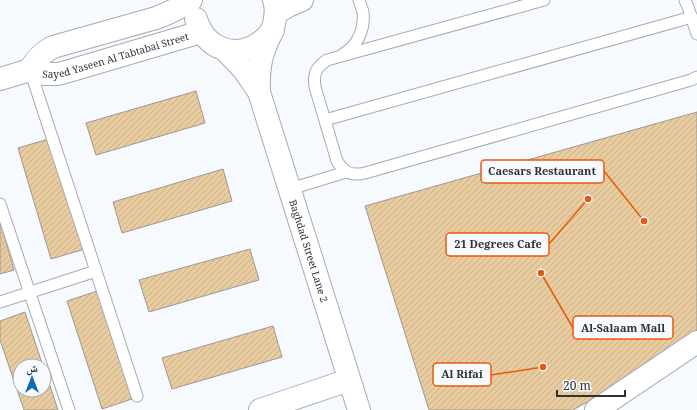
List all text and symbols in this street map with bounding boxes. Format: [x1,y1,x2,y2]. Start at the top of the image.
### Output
street label: Sayed Yaseen Al Tabtabai Street [42,29,191,81]
callout: Caesars Restaurant [481,160,604,183]
text: Caesars Restaurant [488,163,596,178]
street label: Baghdad Street Lane 2 [286,198,332,304]
callout: 21 Degrees Cafe [446,233,549,256]
text: 21 Degrees Cafe [454,236,542,251]
callout: Al-Salaam Mall [573,316,673,339]
text: Al-Salaam Mall [581,320,665,335]
north arrow [12,358,52,398]
text: ش [26,360,38,376]
callout: Al Rifai [433,363,491,386]
text: Al Rifai [441,366,483,381]
scale bar [557,372,625,398]
text: 20 m [563,377,591,394]

